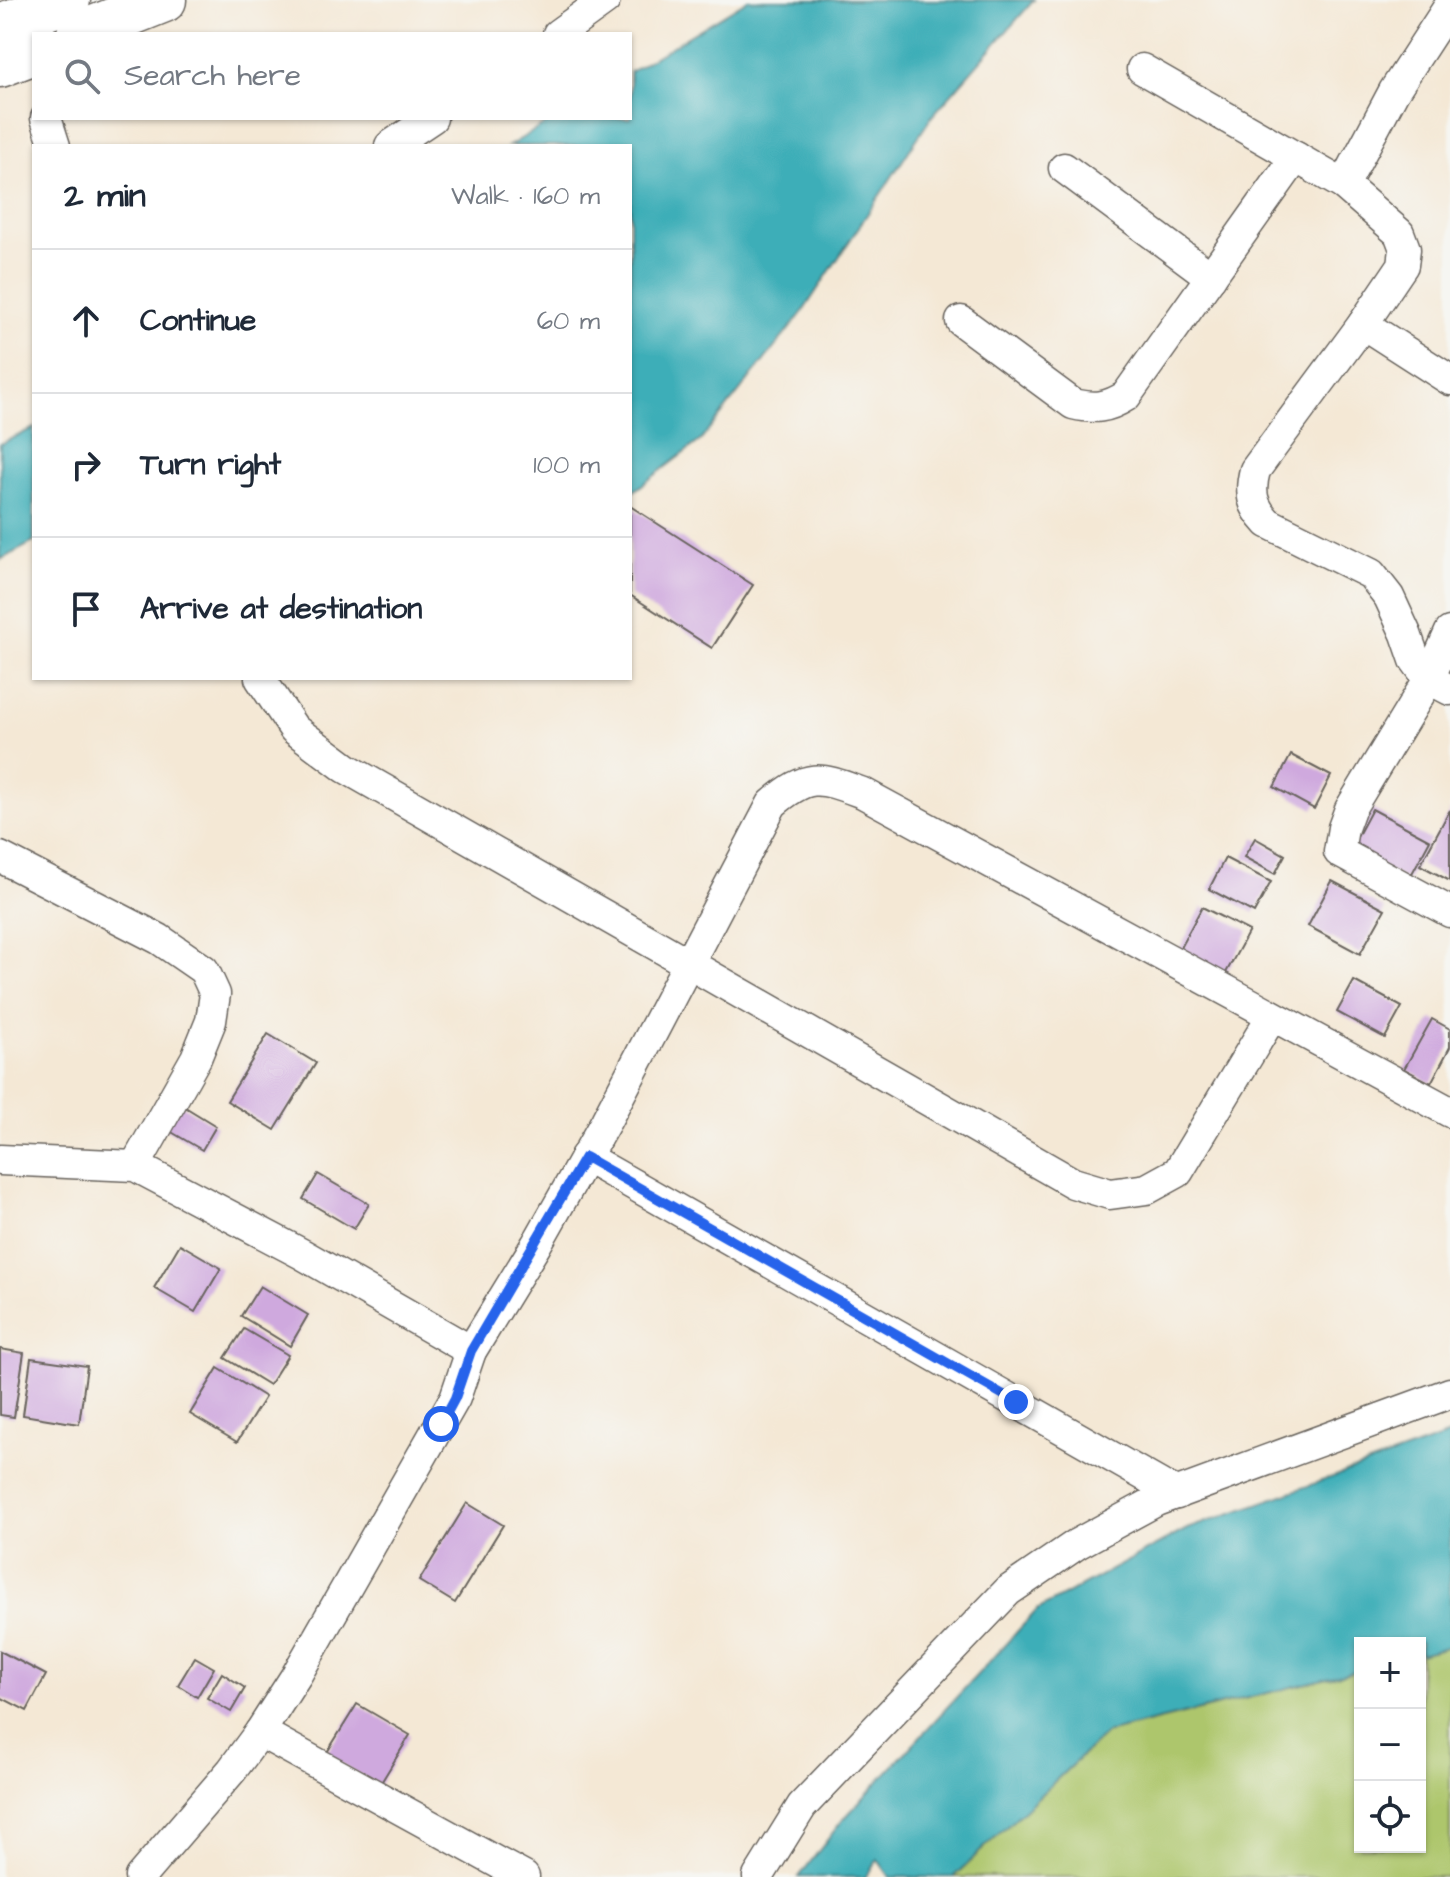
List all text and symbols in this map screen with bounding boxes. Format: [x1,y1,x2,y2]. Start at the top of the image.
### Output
search box [32,32,632,120]
icon: search [60,54,104,98]
text: Search here [124,55,301,97]
text: 2 min [64,172,146,220]
text: Walk · 160 m [451,178,600,214]
icon: ahead [64,299,108,343]
text: Continue [140,300,256,342]
text: 60 m [537,303,600,339]
icon: right [64,443,108,487]
text: Turn right [140,444,281,486]
text: 100 m [533,447,600,483]
icon: arrive [64,587,108,631]
text: Arrive at destination [140,588,422,630]
route end [998,1384,1034,1420]
route start [423,1406,459,1442]
map controls [1354,1637,1426,1853]
button: + [1354,1637,1426,1709]
button: − [1354,1709,1426,1781]
button: locate [1354,1781,1426,1853]

